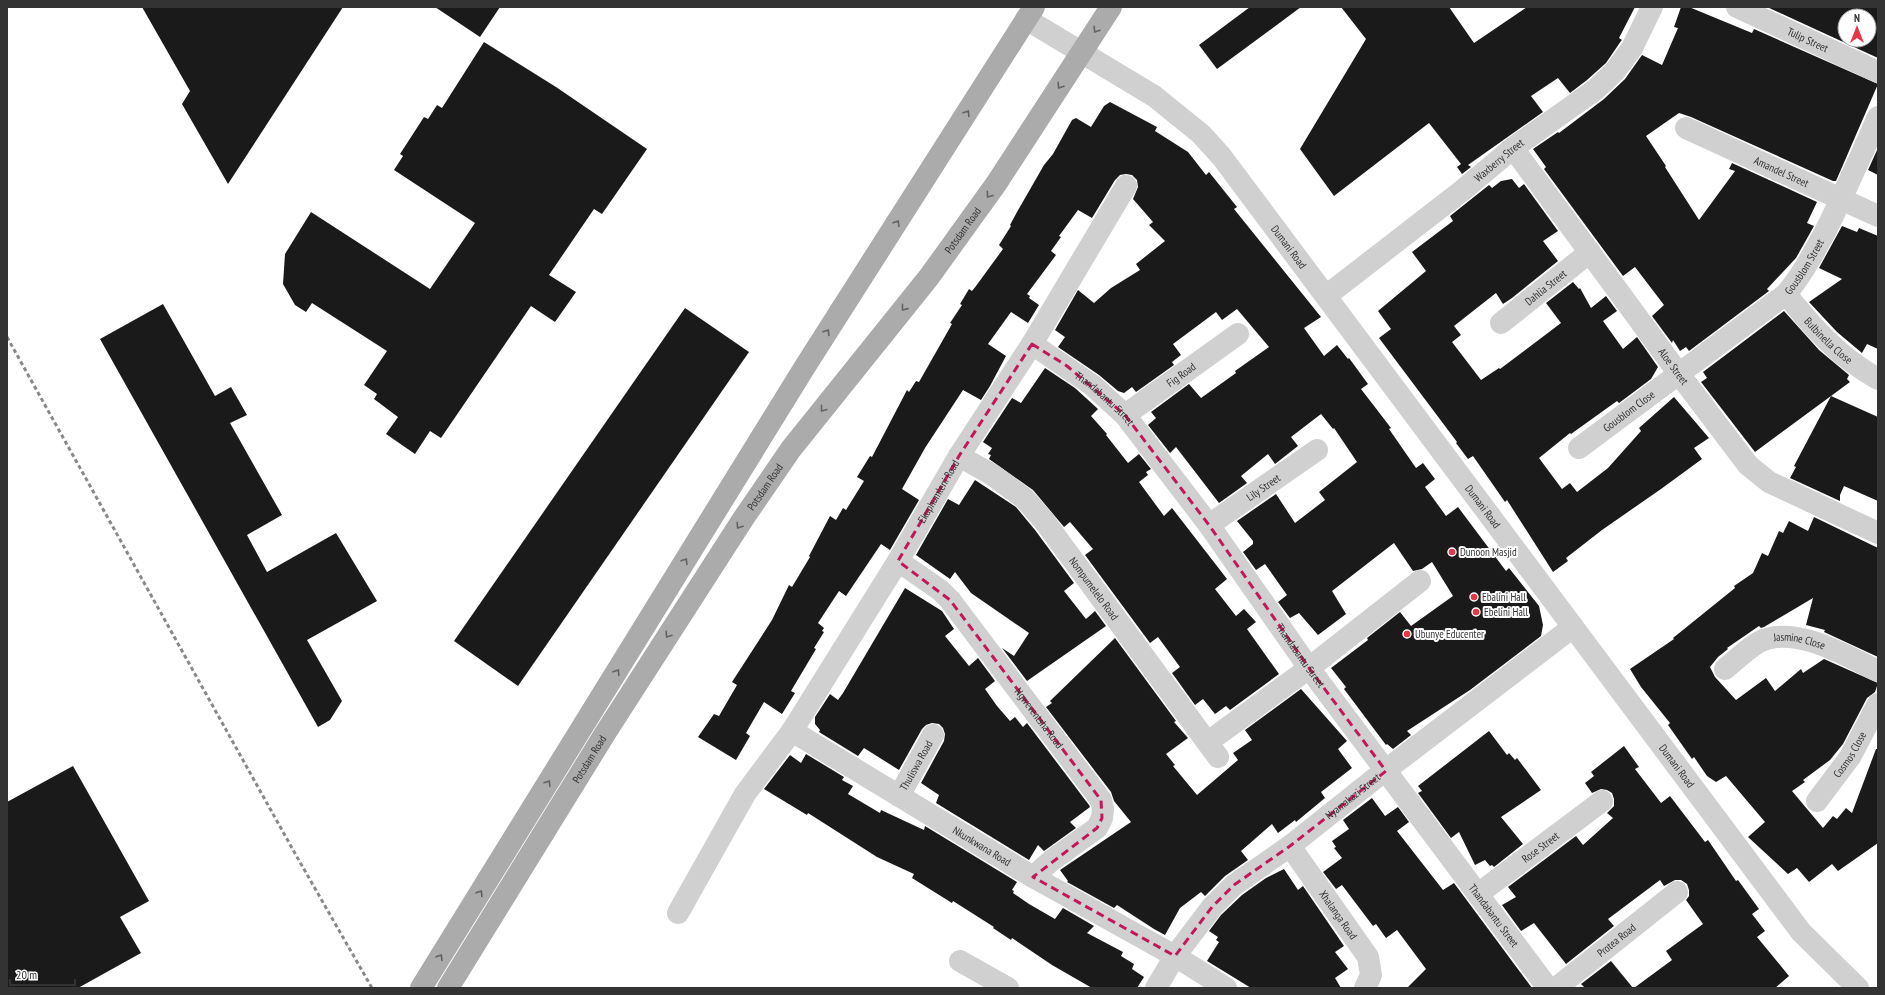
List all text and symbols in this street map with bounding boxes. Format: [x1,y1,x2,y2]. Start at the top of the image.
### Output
north arrow [1837,8,1877,48]
text: N [1854,11,1860,25]
street label: Tulip Street [1785,24,1831,55]
one-way arrow [1093,26,1101,33]
one-way arrow [1057,82,1065,89]
one-way arrow [962,110,970,117]
street label: Waxberry Street [1471,136,1527,185]
street label: Amandel Street [1752,153,1811,190]
one-way arrow [986,190,993,197]
street label: Potsdam Road [941,204,984,256]
one-way arrow [892,220,900,227]
street label: Dumani Road [1268,222,1310,271]
street label: Gousblom Street [1782,237,1827,297]
street label: Dahlia Street [1522,267,1569,308]
one-way arrow [902,303,909,310]
street label: Bulbinella Close [1801,314,1856,367]
one-way arrow [823,329,830,336]
street label: Aloe Street [1655,345,1692,388]
street label: Fig Road [1164,359,1199,390]
street label: Thandabantu Street [1072,368,1137,428]
street label: Gousblom Close [1600,387,1658,435]
one-way arrow [820,404,827,411]
street label: Ekuphumleni Road [915,457,962,526]
street label: Potsdam Road [744,461,786,513]
street label: Lily Street [1243,471,1283,504]
street label: Dumani Road [1462,482,1504,531]
one-way arrow [736,522,744,529]
place label: Dunoon Masjid [1460,545,1517,559]
marker: Dunoon Masjid [1447,547,1457,557]
street label: Nompumelelo Road [1066,554,1122,623]
one-way arrow [680,559,687,566]
place label: Ebalini Hall [1482,590,1526,604]
marker: Ebalini Hall [1469,592,1479,602]
place label: Ebelini Hall [1484,605,1528,619]
marker: Ebelini Hall [1471,607,1481,617]
street label: Thandabantu Street [1273,621,1328,690]
place label: Ubunye Educenter [1415,627,1484,641]
marker: Ubunye Educenter [1402,629,1412,639]
street label: Jasmine Close [1771,630,1828,653]
one-way arrow [666,631,673,638]
one-way arrow [612,669,619,676]
street label: Ngweventsha Road [1012,685,1067,751]
street label: Cosmos Close [1830,729,1869,780]
street label: Potsdam Road [569,732,609,786]
street label: Thuliswa Road [896,738,936,793]
street label: Dumani Road [1656,741,1698,791]
street label: Nyamakazi Street [1322,770,1383,822]
one-way arrow [543,780,551,787]
street label: Nkunkwana Road [950,823,1014,869]
street label: Rose Street [1519,829,1562,866]
street label: Thandabantu Street [1466,881,1522,950]
street label: Xhalanga Road [1316,887,1361,942]
one-way arrow [475,890,482,897]
street label: Protea Road [1594,920,1639,960]
one-way arrow [435,954,443,961]
scale bar [10,961,75,987]
text: 20 m [16,967,37,982]

